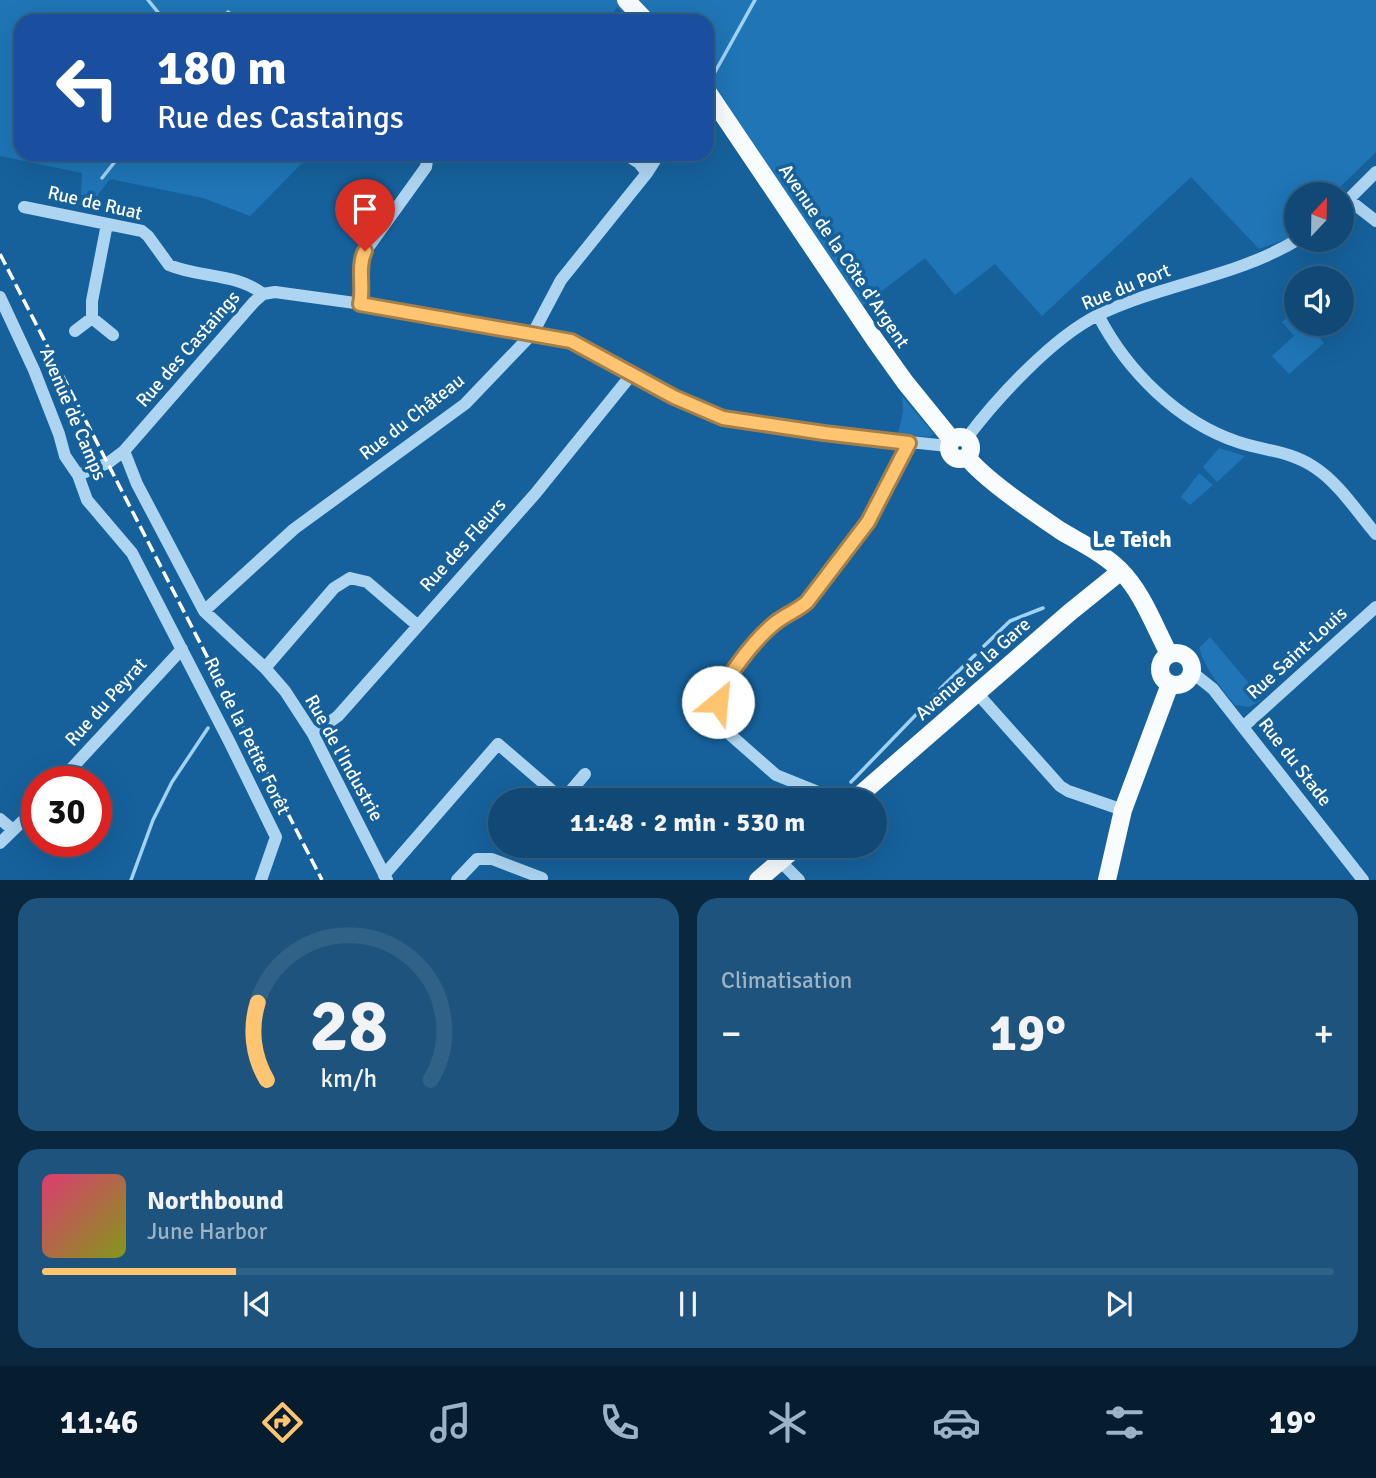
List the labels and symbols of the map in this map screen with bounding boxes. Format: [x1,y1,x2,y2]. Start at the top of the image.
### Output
street label: Avenue de la Côte d'Argent [773,159,915,353]
pin [335,179,395,251]
street label: Rue de Ruat [45,180,145,226]
north arrow [1284,182,1354,252]
street label: Rue du Port [1078,258,1174,316]
street label: Rue des Castaings [131,286,245,412]
street label: Avenue de Camps [34,344,112,484]
street label: Rue du Château [355,368,469,466]
street label: Rue des Fleurs [415,493,511,597]
district label: Le Teich [1092,525,1172,554]
street label: Rue Saint-Louis [1242,602,1352,704]
street label: Avenue de la Gare [910,612,1036,726]
street label: Rue du Peyrat [60,652,152,751]
street label: Rue de la Petite Forêt [199,653,296,819]
position arrow [681,665,755,739]
street label: Rue de l'Industrie [299,690,389,826]
street label: Rue du Stade [1253,713,1337,811]
speed limit sign: 30 [21,766,112,857]

